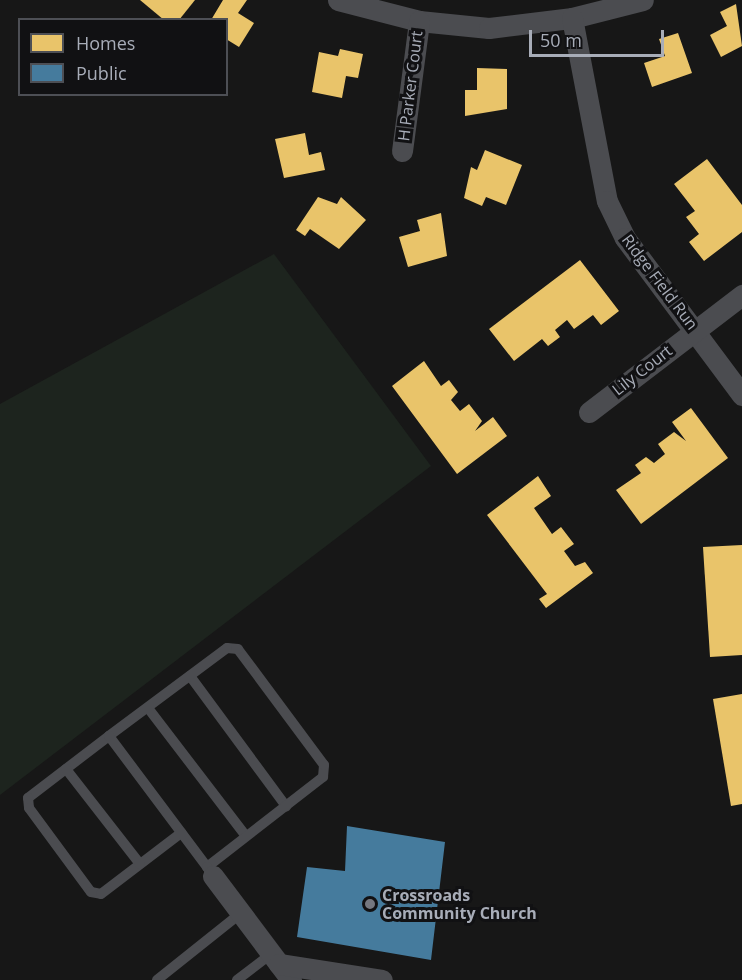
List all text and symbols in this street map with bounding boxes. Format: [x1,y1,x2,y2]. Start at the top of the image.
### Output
legend [18,18,228,96]
scale bar [532,18,667,56]
text: 50 m [540,28,582,52]
street label: H Parker Court [394,30,426,142]
text: Homes [76,31,135,55]
text: Public [76,61,127,85]
street label: Ridge Field Run [618,231,702,333]
street label: Lily Court [608,341,676,399]
place label: Crossroads Community Church [382,885,537,923]
marker: Crossroads Community Church [363,897,377,911]

